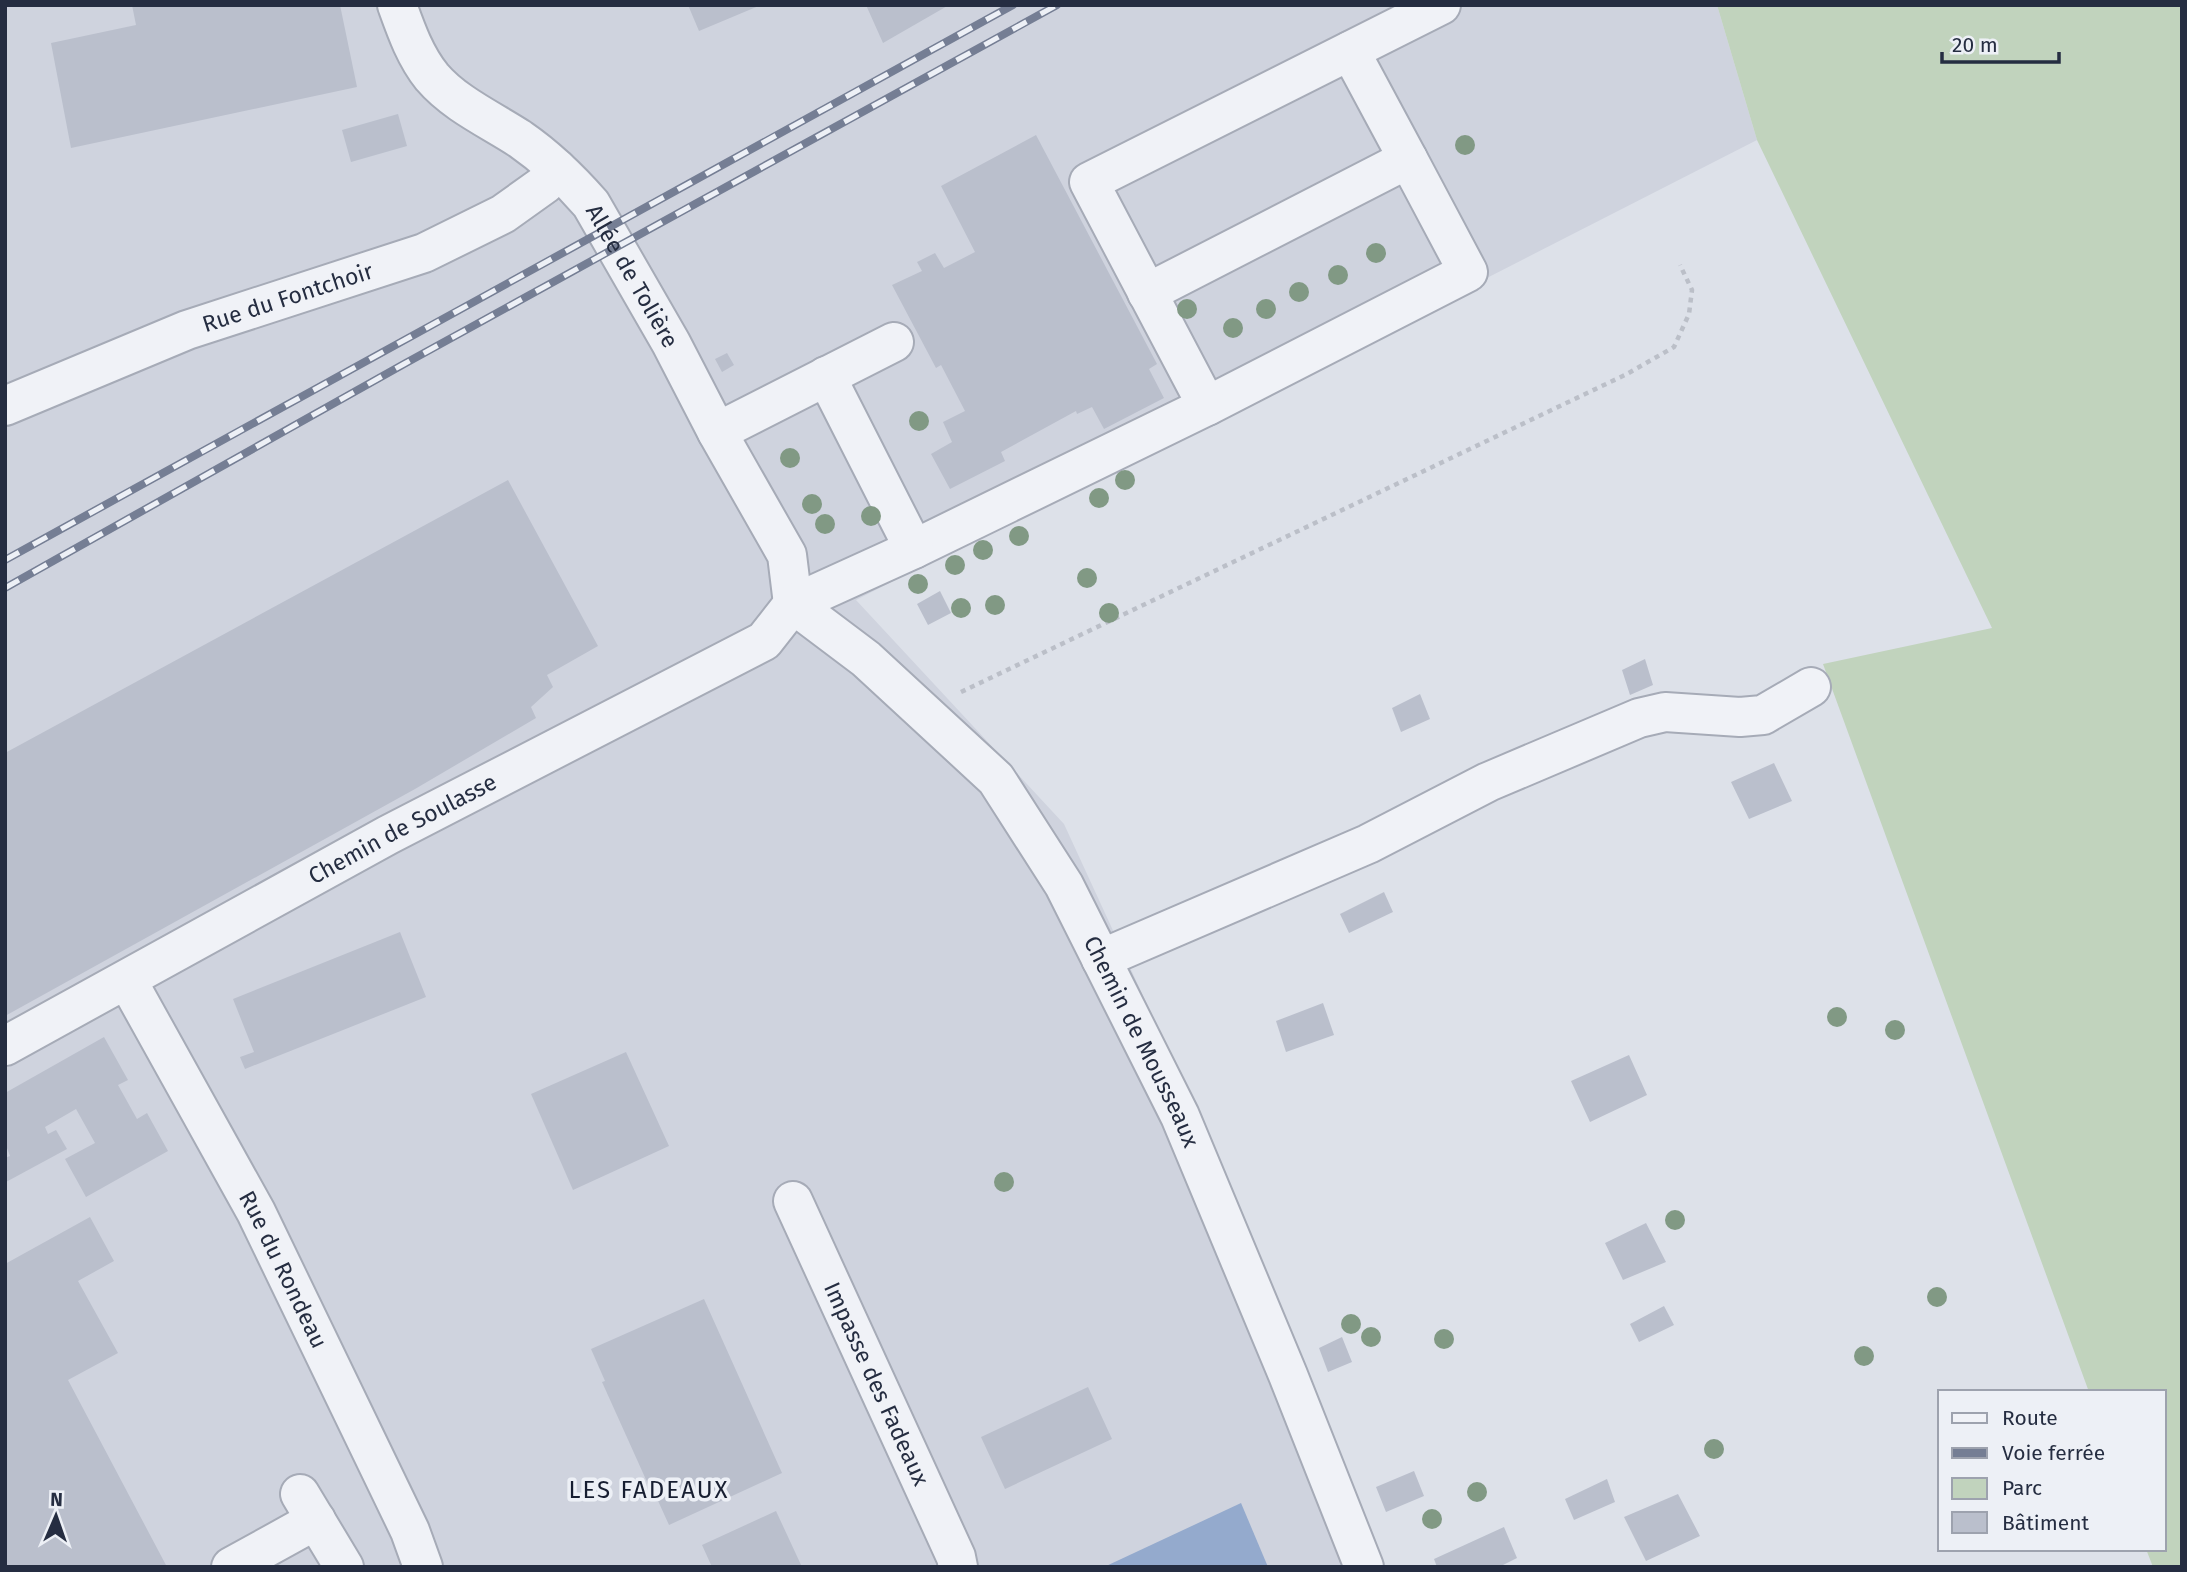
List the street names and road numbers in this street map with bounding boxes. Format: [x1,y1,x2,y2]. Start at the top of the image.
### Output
street label: Allée de Tolière [580,199,685,353]
street label: Rue du Fontchoir [199,256,377,338]
street label: Chemin de Soulasse [303,767,501,890]
street label: Chemin de Mousseaux [1078,931,1206,1152]
street label: Rue du Rondeau [233,1186,334,1353]
street label: Impasse des Fadeaux [818,1277,936,1491]

